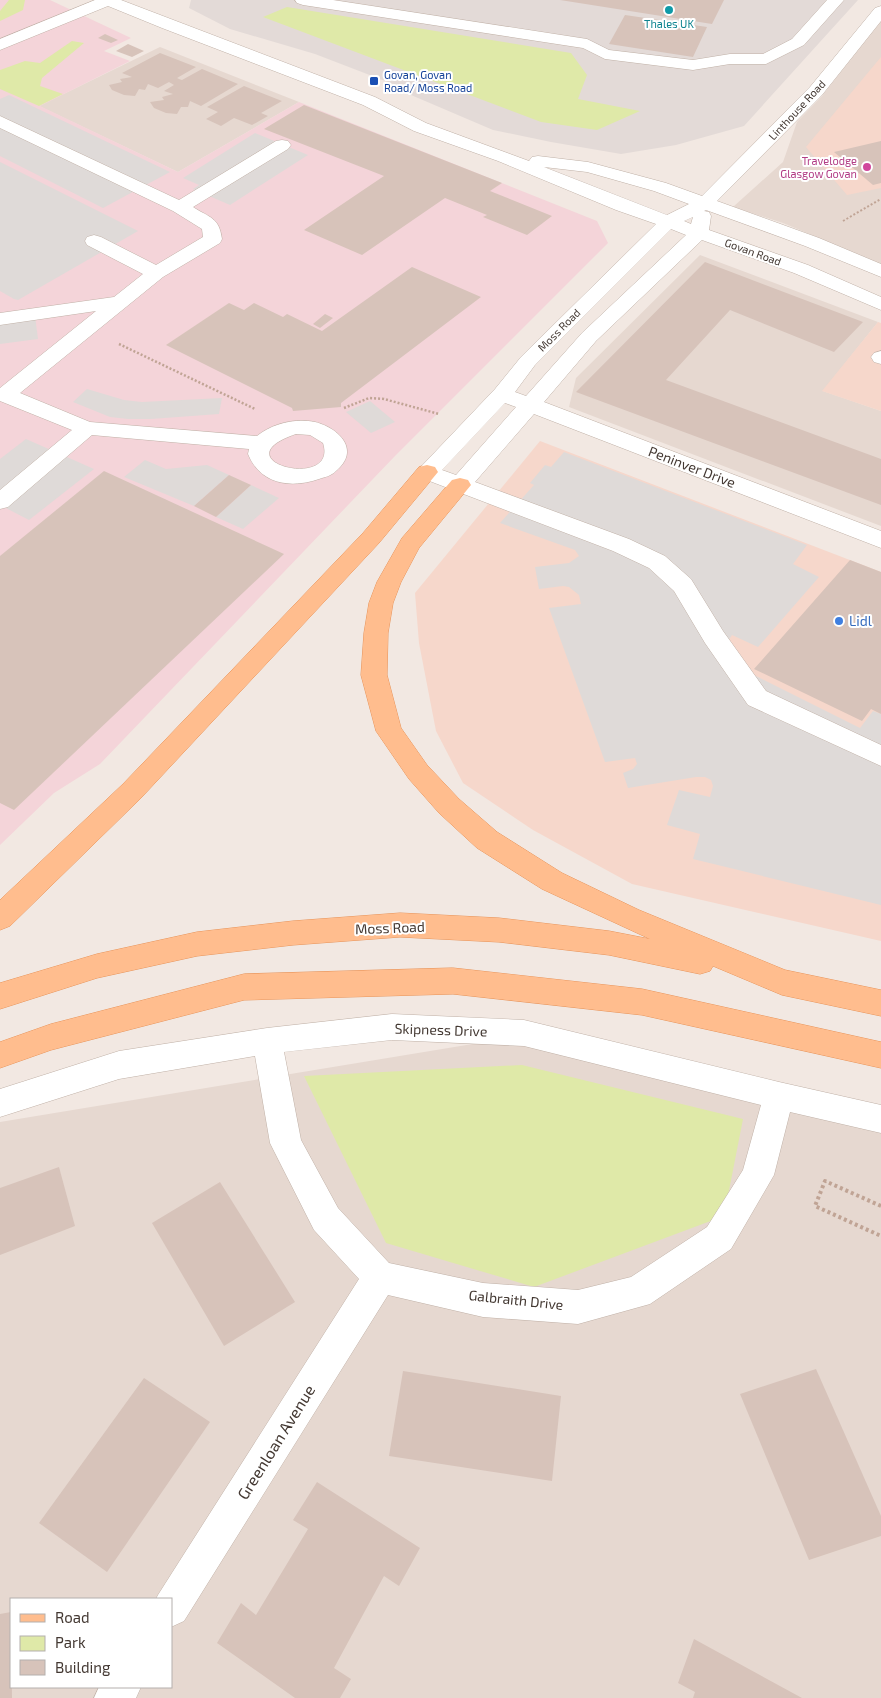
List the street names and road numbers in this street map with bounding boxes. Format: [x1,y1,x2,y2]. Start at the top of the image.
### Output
street label: Linthouse Road [766,77,828,142]
street label: Govan Road [723,235,783,268]
street label: Moss Road [535,306,583,354]
street label: Peninver Drive [646,442,738,491]
street label: Moss Road [355,918,425,937]
street label: Skipness Drive [394,1019,488,1040]
street label: Galbraith Drive [468,1286,564,1313]
street label: Greenloan Avenue [233,1381,318,1503]

